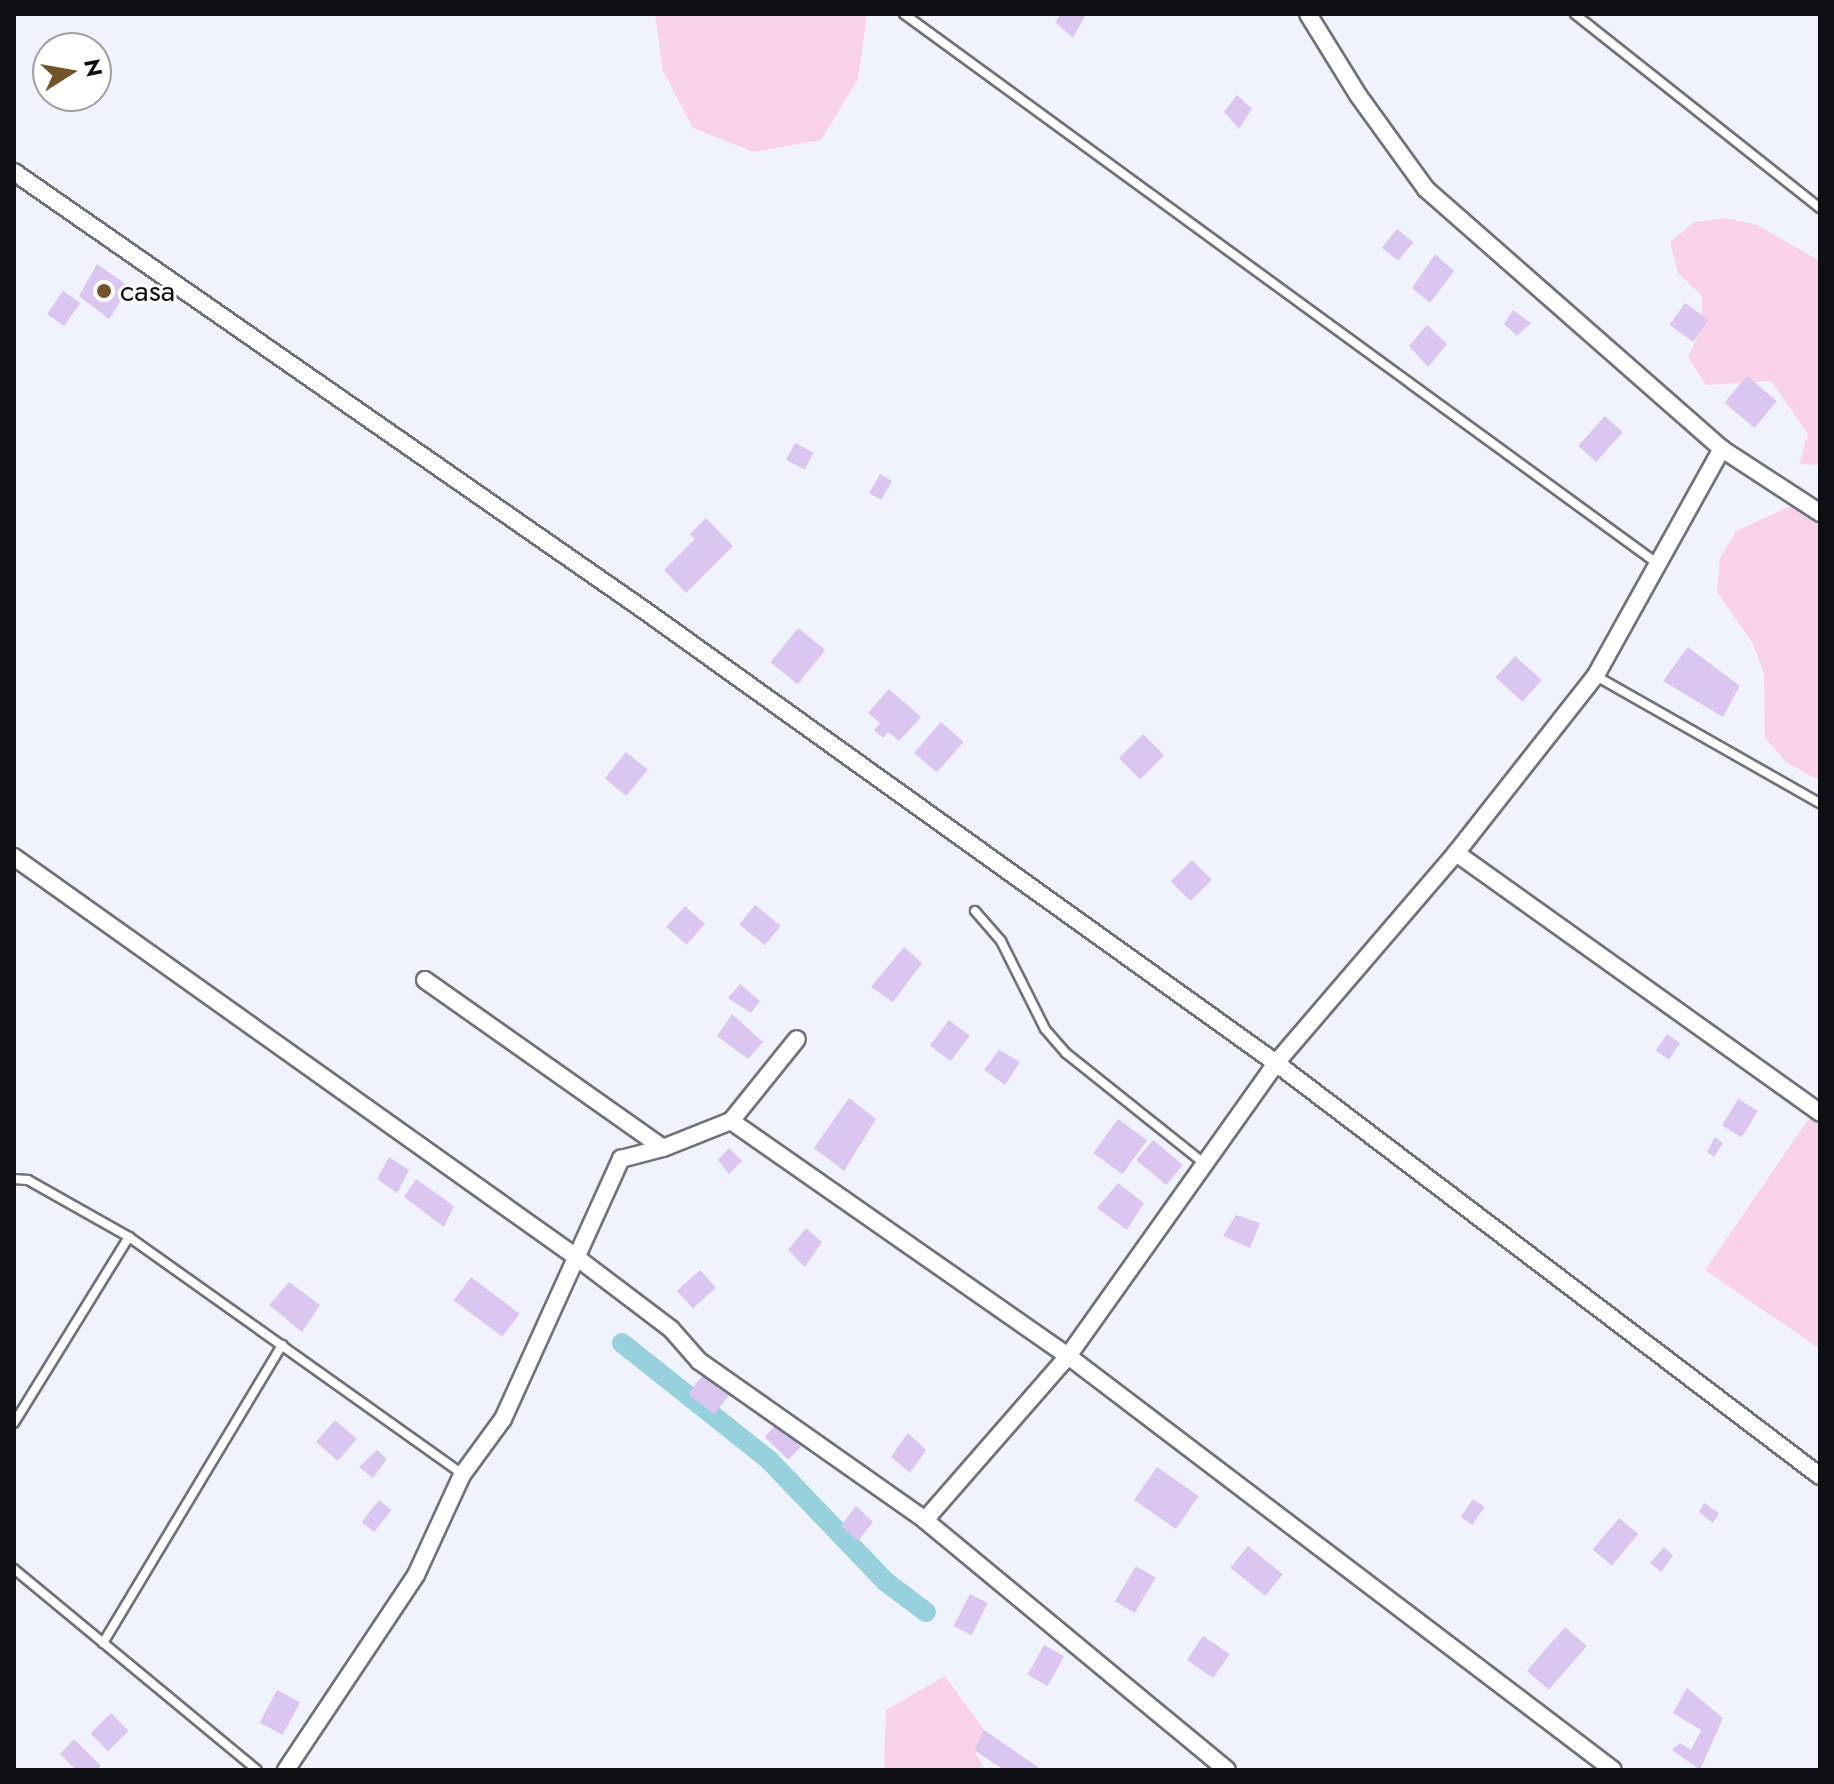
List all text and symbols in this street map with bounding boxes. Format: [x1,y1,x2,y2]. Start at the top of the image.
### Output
north arrow [32,32,112,112]
text: N [76,56,111,79]
place label: casa [120,273,175,309]
marker: casa [95,282,113,300]

